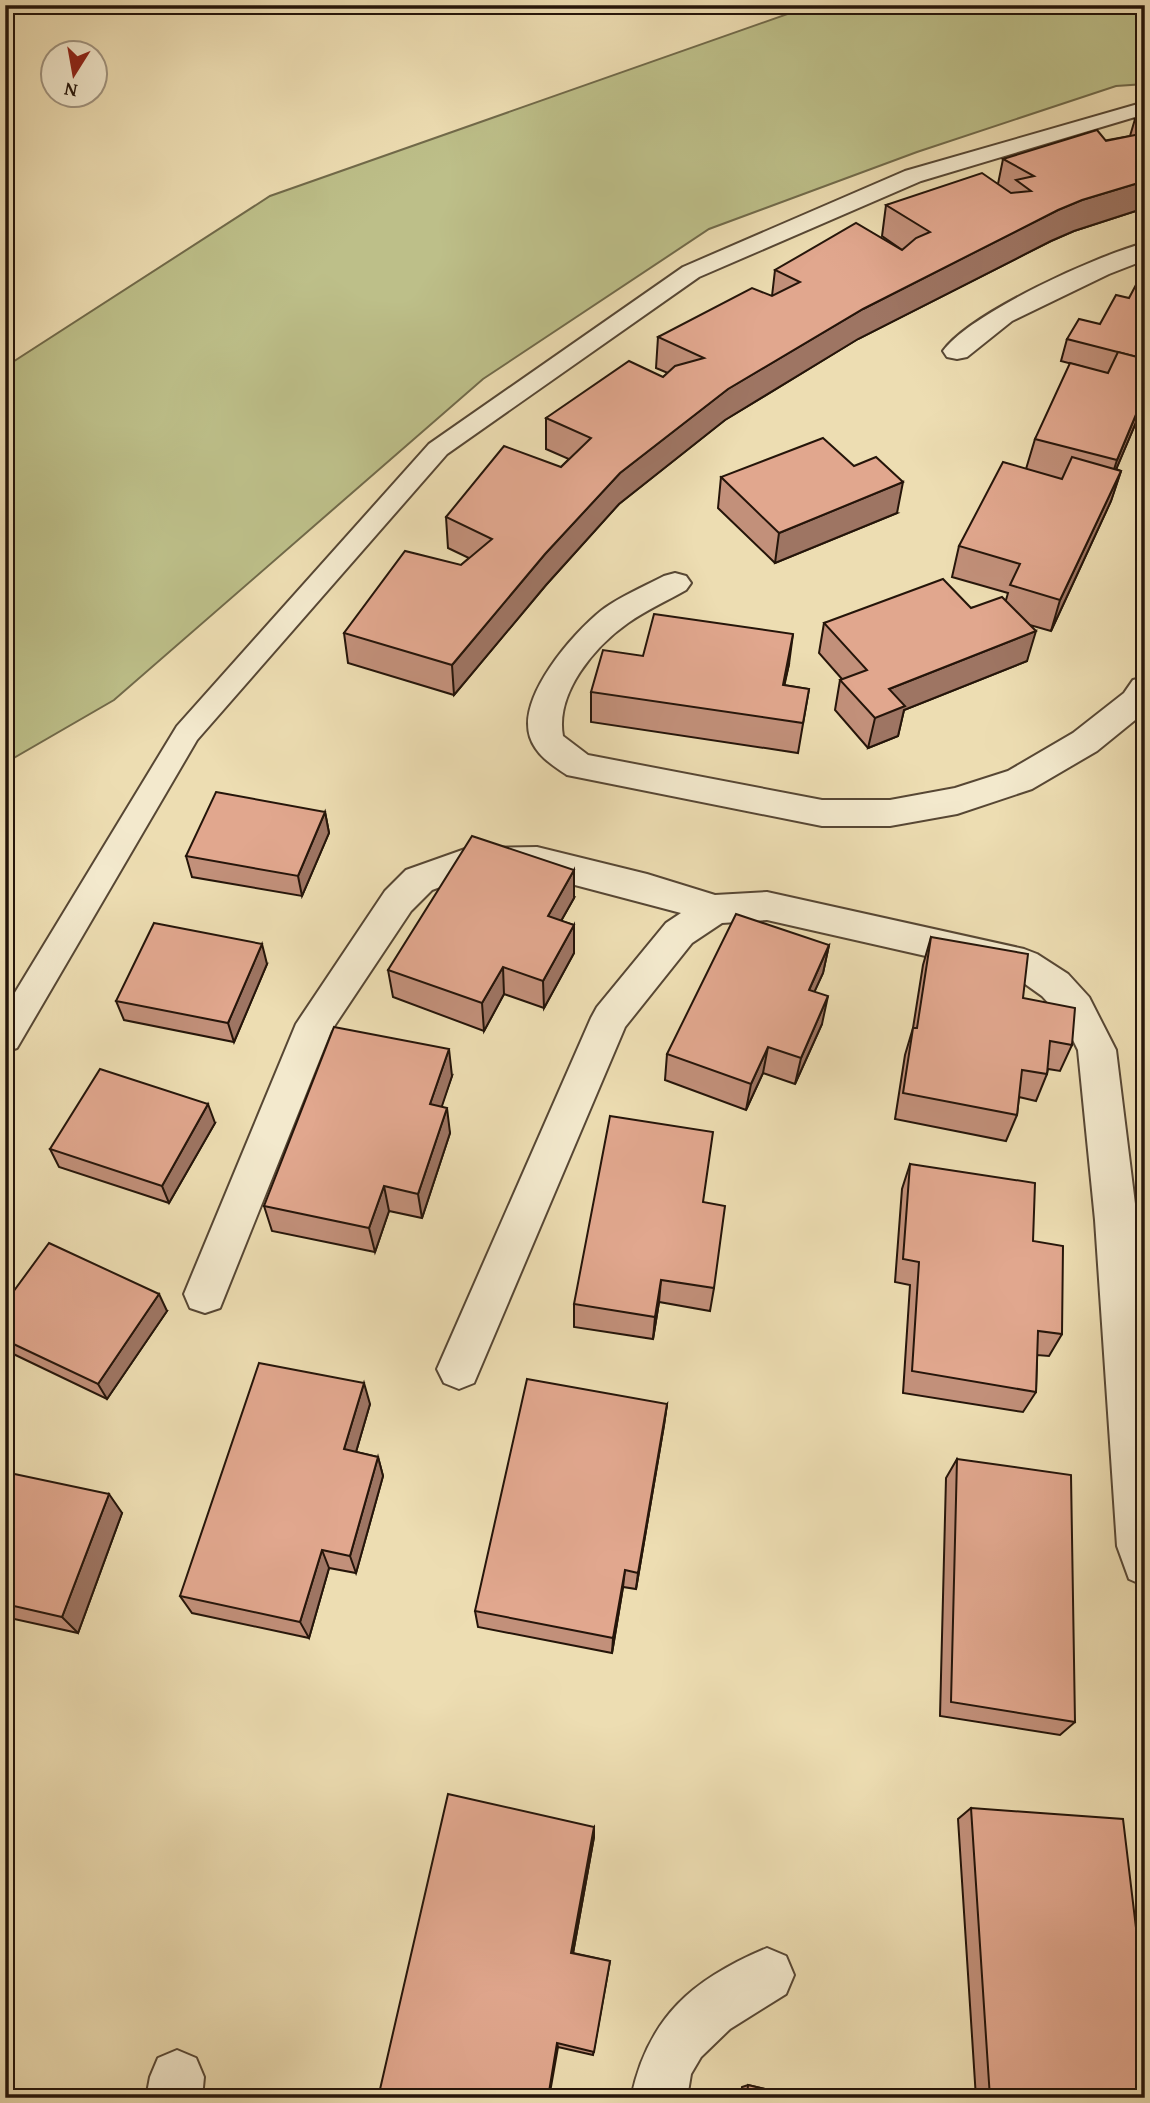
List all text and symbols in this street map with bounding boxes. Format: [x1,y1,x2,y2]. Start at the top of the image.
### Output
north arrow [38,38,108,108]
text: N [62,76,80,106]

